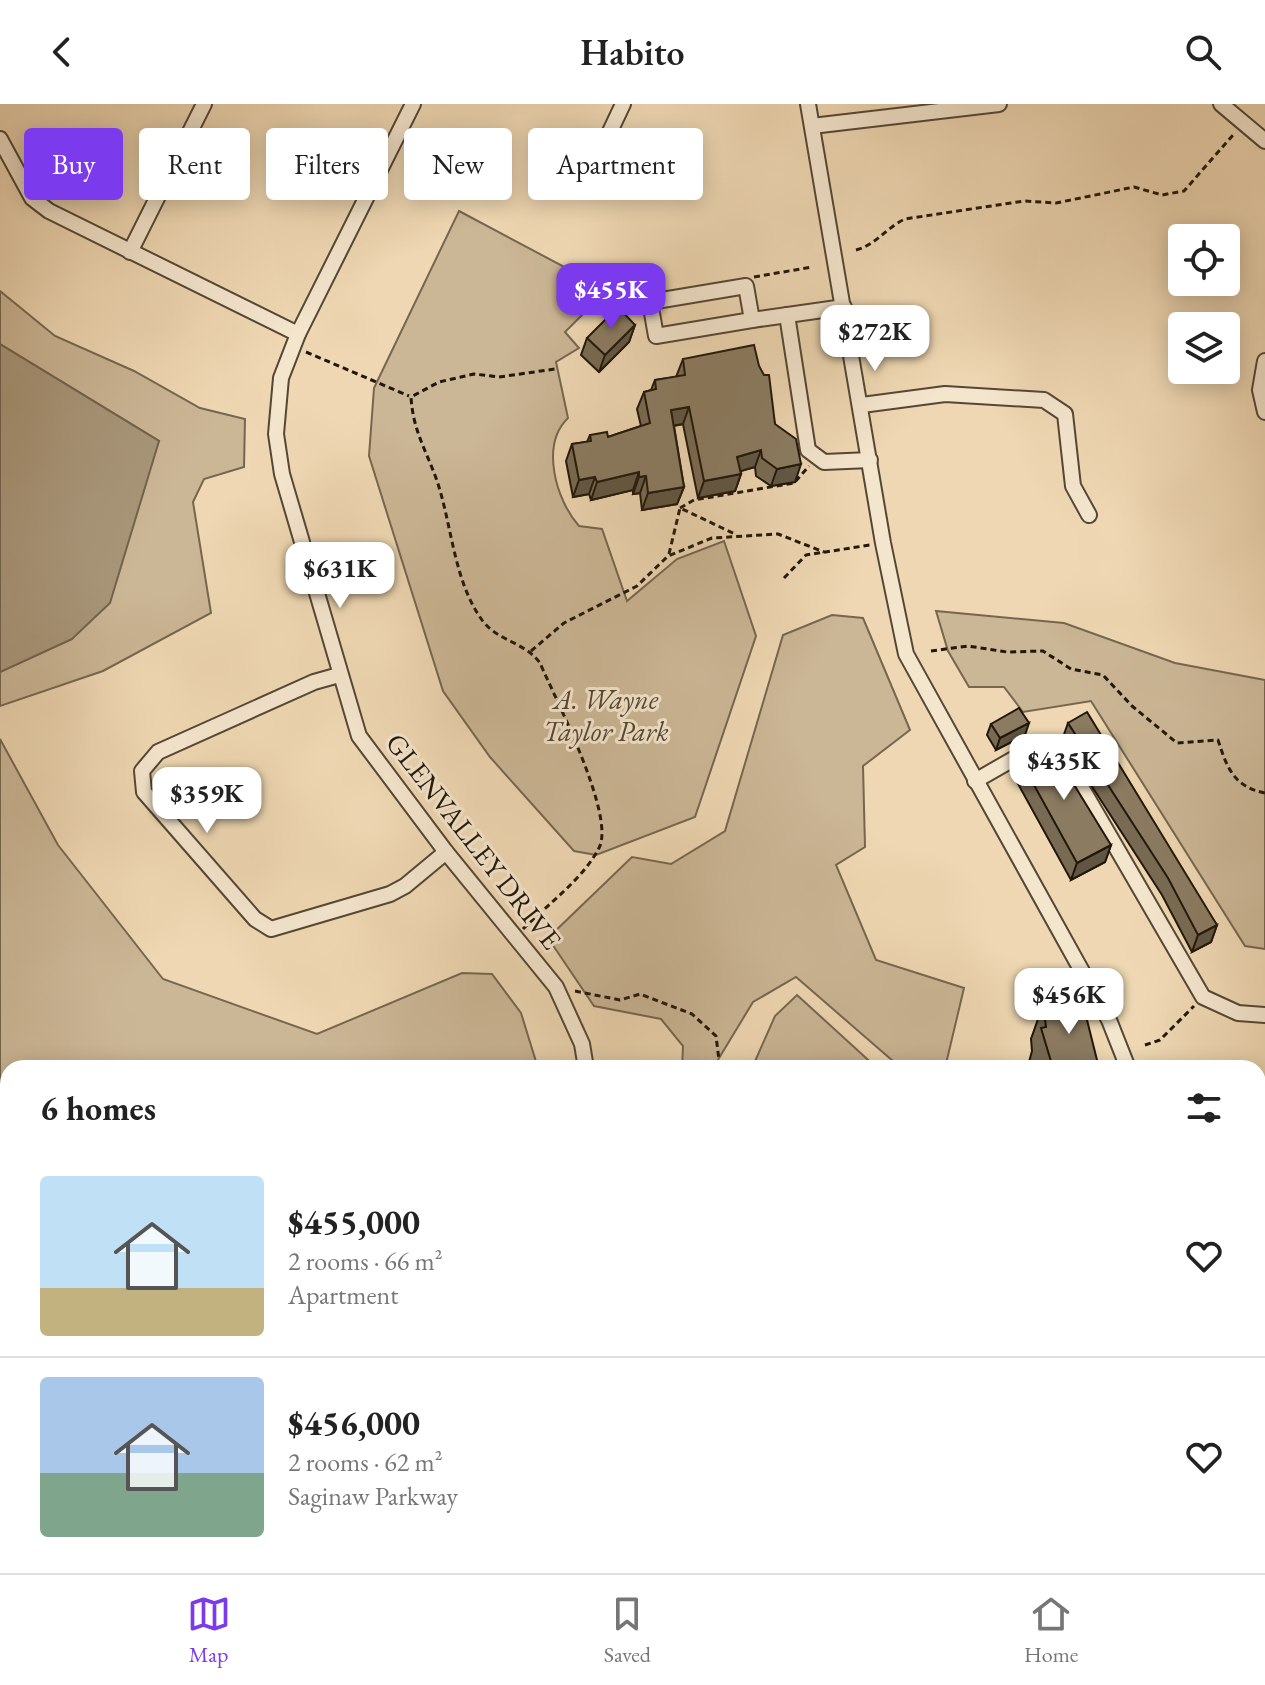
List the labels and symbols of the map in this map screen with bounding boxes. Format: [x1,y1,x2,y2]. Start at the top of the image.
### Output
pin: $455K [555,263,667,331]
pin: $272K [819,305,931,373]
pin: $631K [284,542,396,610]
park label: A. Wayne Taylor Park [543,681,669,749]
street label: GLENVALLEY DRIVE [378,726,570,957]
pin: $435K [1008,734,1120,802]
pin: $359K [151,767,263,835]
pin: $456K [1013,968,1125,1036]

